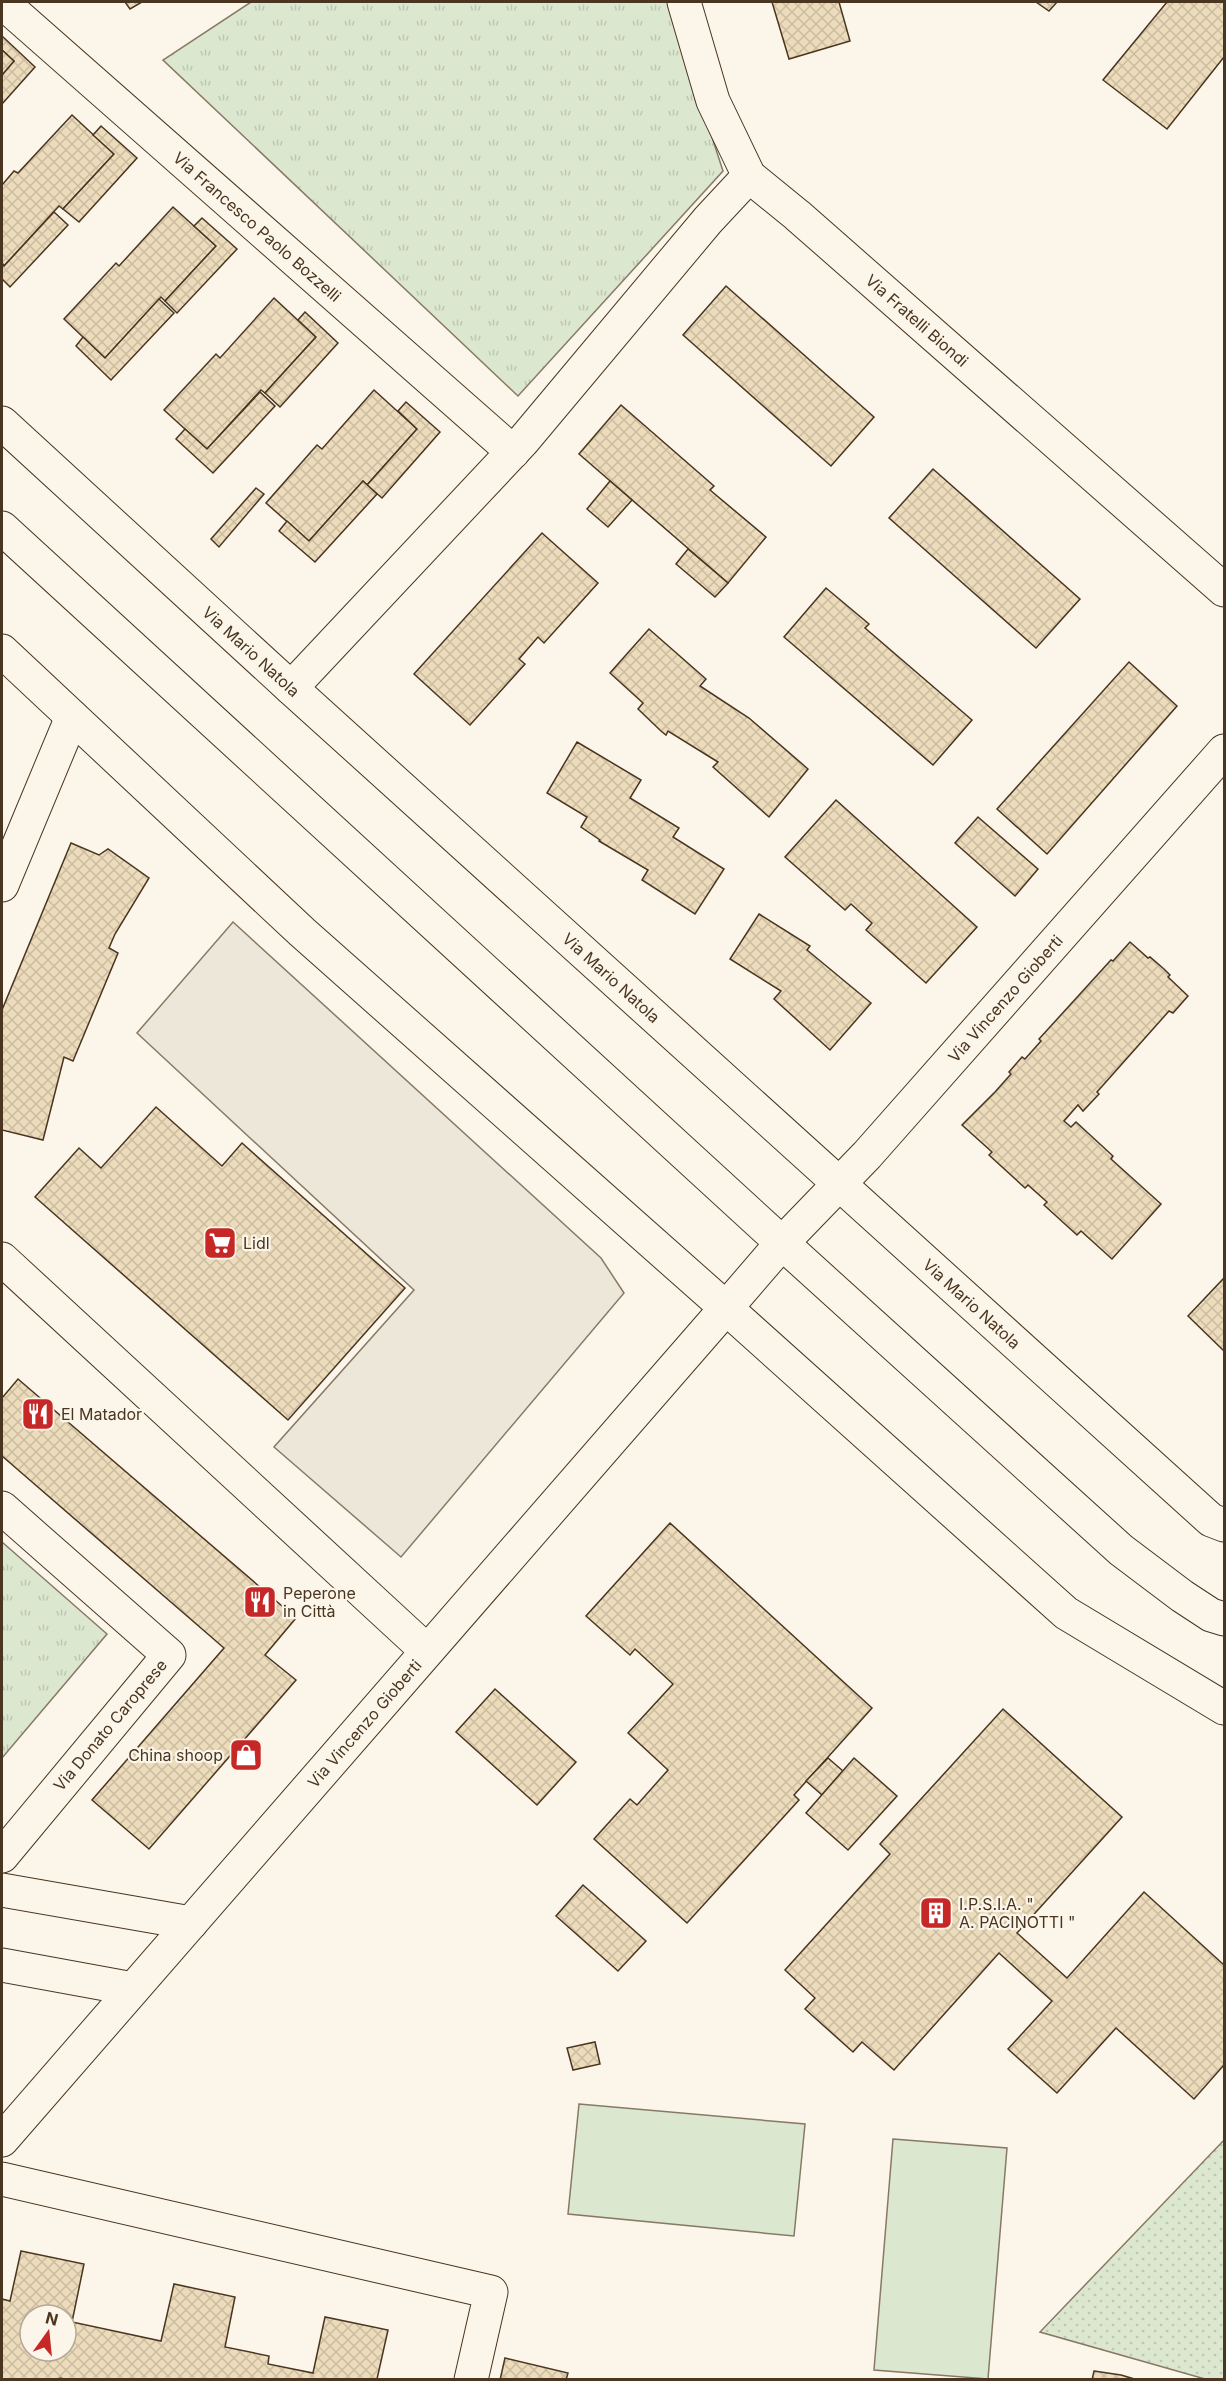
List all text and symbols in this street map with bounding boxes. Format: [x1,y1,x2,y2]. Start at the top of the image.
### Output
street label: Via Francesco Paolo Bozzelli [169,147,345,306]
street label: Via Fratelli Biondi [862,270,973,371]
street label: Via Mario Natola [198,602,304,701]
street label: Via Mario Natola [558,928,664,1027]
street label: Via Vincenzo Gioberti [944,931,1067,1066]
supermarket icon: Lidl [202,1225,238,1261]
place label: Lidl [243,1233,270,1253]
street label: Via Mario Natola [919,1254,1025,1353]
restaurant icon: El Matador [20,1396,56,1432]
place label: El Matador [61,1404,142,1424]
place label: Peperone in Città [283,1583,356,1621]
restaurant icon: Peperone in Città [242,1584,278,1620]
street label: Via Donato Caroprese [49,1655,171,1795]
street label: Via Vincenzo Gioberti [303,1655,426,1792]
shop icon: China shoop [228,1737,264,1773]
place label: China shoop [128,1745,223,1765]
place label: I.P.S.I.A. " A. PACINOTTI " [959,1894,1075,1932]
building icon: I.P.S.I.A. " A. PACINOTTI " [918,1895,954,1931]
north arrow [18,2303,78,2363]
text: N [43,2307,60,2330]

